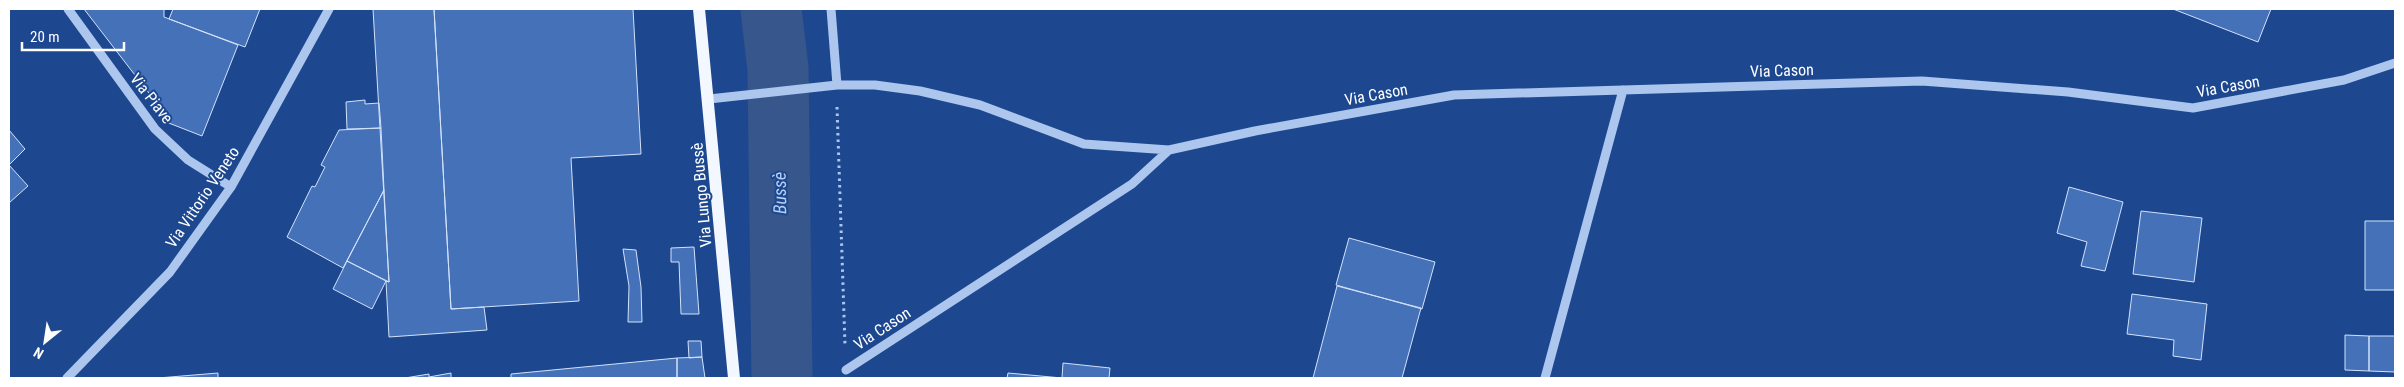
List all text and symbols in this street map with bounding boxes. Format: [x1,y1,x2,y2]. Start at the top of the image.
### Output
scale bar [22,20,125,52]
text: 20 m [30,28,60,46]
street label: Via Cason [1750,60,1814,81]
street label: Via Piave [126,69,177,127]
street label: Via Cason [2195,72,2261,101]
street label: Via Cason [1343,80,1409,109]
street label: Via Lungo Bussè [687,142,716,248]
street label: Via Vittorio Veneto [161,143,243,252]
water label: Bussè [769,172,790,214]
street label: Via Cason [850,303,914,354]
north arrow [20,317,70,367]
text: N [31,344,46,362]

